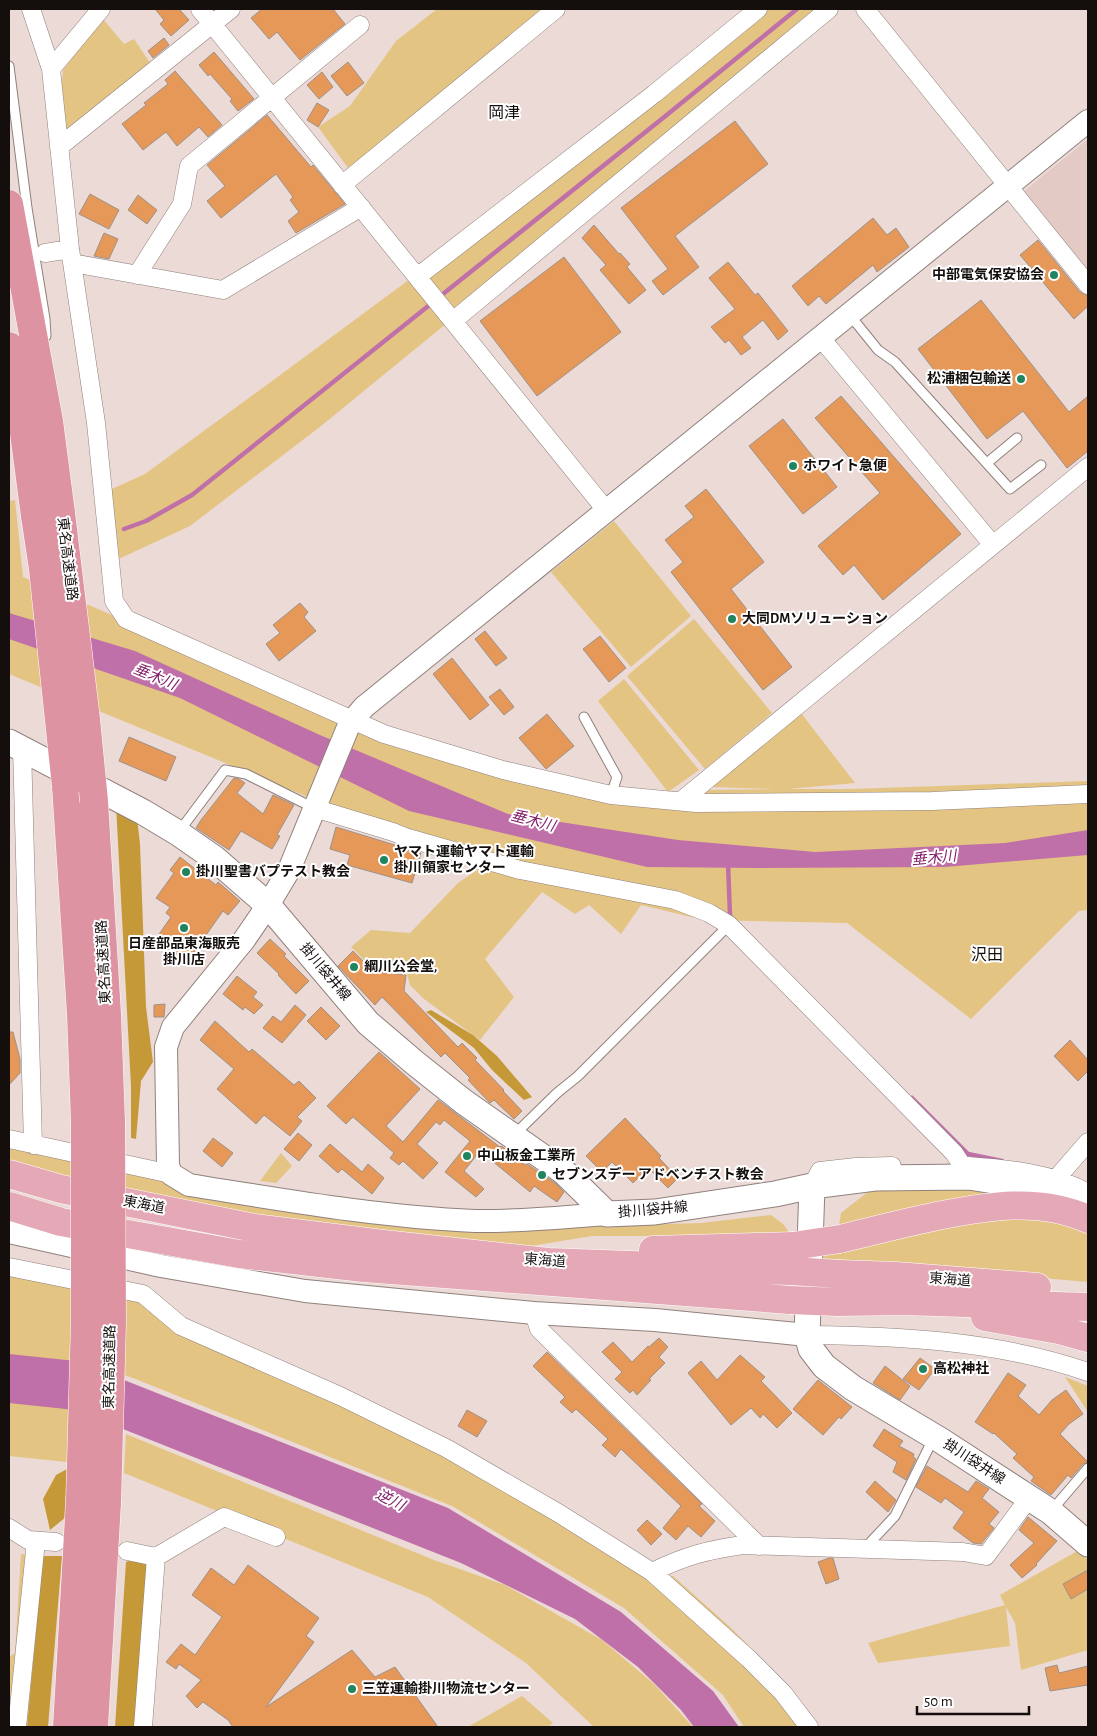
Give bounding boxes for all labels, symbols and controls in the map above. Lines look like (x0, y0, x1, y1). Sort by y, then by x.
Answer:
district label: 岡津 (488, 105, 520, 121)
place label: 中部電気保安協会 (932, 267, 1044, 282)
marker: 中部電気保安協会 (1048, 269, 1060, 281)
place label: 松浦梱包輸送 (927, 370, 1011, 386)
marker: 松浦梱包輸送 (1015, 373, 1027, 385)
place label: ホワイト急便 (803, 457, 887, 473)
marker: ホワイト急便 (787, 460, 799, 472)
street label: 東名高速道路 (55, 516, 80, 602)
place label: 大同DMソリューション (742, 611, 888, 626)
marker: 大同DMソリューション (726, 613, 738, 625)
water label: 垂木川 (131, 660, 181, 693)
water label: 垂木川 (509, 807, 559, 835)
place label: ヤマト運輸ヤマト運輸 掛川領家センター (394, 843, 534, 875)
water label: 垂木川 (911, 847, 959, 867)
marker: ヤマト運輸ヤマト運輸 掛川領家センター (378, 854, 390, 866)
place label: 掛川聖書バプテスト教会 (196, 863, 350, 879)
marker: 掛川聖書バプテスト教会 (180, 866, 192, 878)
street label: 東名高速道路 (94, 920, 113, 1004)
marker: 日産部品東海販売 掛川店 (178, 922, 190, 934)
place label: 日産部品東海販売 掛川店 (128, 936, 240, 967)
street label: 掛川袋井線 (297, 939, 354, 1003)
district label: 沢田 (971, 946, 1003, 963)
place label: 綱川公会堂, (364, 959, 437, 974)
marker: 綱川公会堂, (348, 961, 360, 973)
place label: 中山板金工業所 (477, 1148, 575, 1163)
marker: 中山板金工業所 (461, 1150, 473, 1162)
place label: セブンスデー アドベンチスト教会 (552, 1166, 764, 1182)
marker: セブンスデー アドベンチスト教会 (536, 1169, 548, 1181)
street label: 東海道 (122, 1193, 166, 1216)
street label: 掛川袋井線 (617, 1198, 688, 1220)
street label: 東海道 (524, 1252, 567, 1269)
street label: 東海道 (929, 1271, 972, 1288)
street label: 東名高速道路 (101, 1325, 118, 1409)
place label: 高松神社 (933, 1360, 989, 1376)
marker: 高松神社 (917, 1363, 929, 1375)
street label: 掛川袋井線 (941, 1435, 1008, 1487)
water label: 逆川 (373, 1486, 409, 1514)
place label: 三笠運輸掛川物流センター (362, 1680, 530, 1696)
marker: 三笠運輸掛川物流センター (346, 1683, 358, 1695)
scale bar (917, 1684, 1030, 1716)
text: 50 m (924, 1694, 953, 1709)

